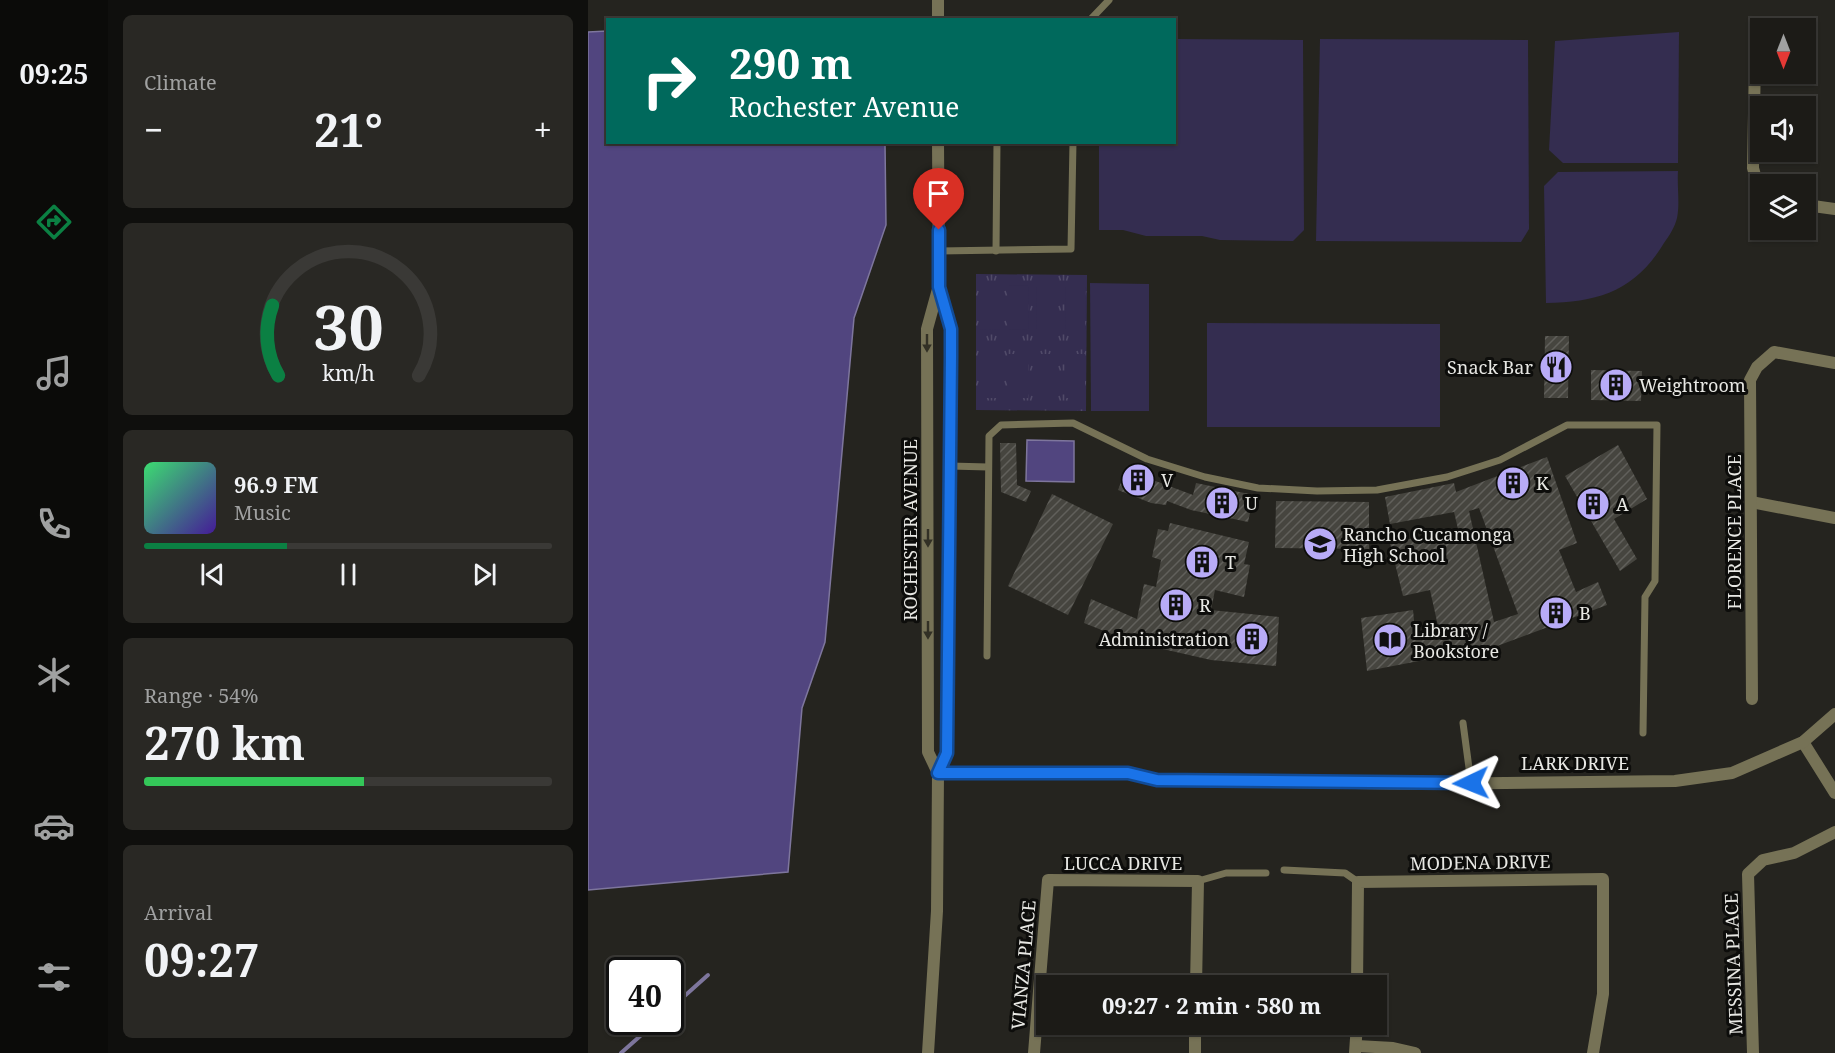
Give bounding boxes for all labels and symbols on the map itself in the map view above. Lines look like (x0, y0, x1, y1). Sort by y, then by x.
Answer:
north arrow (1750, 18, 1816, 84)
pin (913, 168, 964, 230)
one-way arrow (922, 334, 932, 353)
restaurant icon: Snack Bar (1538, 349, 1574, 385)
place label: Snack Bar (1447, 355, 1534, 379)
building icon: Weightroom (1598, 367, 1634, 403)
place label: Weightroom (1639, 373, 1746, 397)
street label: ROCHESTER AVENUE (898, 439, 922, 621)
street label: FLORENCE PLACE (1722, 454, 1746, 610)
building icon: V (1120, 462, 1156, 498)
building icon: K (1495, 465, 1531, 501)
place label: V (1161, 468, 1174, 492)
place label: K (1536, 471, 1549, 495)
building icon: U (1204, 485, 1240, 521)
building icon: A (1575, 486, 1611, 522)
place label: U (1245, 491, 1258, 515)
place label: A (1616, 492, 1629, 516)
place label: Rancho Cucamonga High School (1343, 522, 1512, 567)
school or university icon: Rancho Cucamonga High School (1302, 526, 1338, 562)
one-way arrow (923, 529, 933, 548)
building icon: T (1184, 544, 1220, 580)
place label: T (1225, 550, 1236, 574)
building icon: R (1158, 587, 1194, 623)
place label: R (1199, 593, 1211, 617)
building icon: B (1538, 595, 1574, 631)
place label: B (1579, 601, 1591, 625)
place label: Library / Bookstore (1413, 618, 1499, 663)
one-way arrow (923, 621, 933, 640)
building icon: Administration (1234, 621, 1270, 657)
library icon: Library / Bookstore (1372, 622, 1408, 658)
place label: Administration (1099, 627, 1229, 651)
position arrow (1439, 751, 1503, 815)
street label: LARK DRIVE (1521, 751, 1629, 775)
street label: MODENA DRIVE (1410, 849, 1550, 875)
street label: LUCCA DRIVE (1064, 851, 1182, 875)
street label: MESSINA PLACE (1719, 893, 1747, 1035)
street label: VIANZA PLACE (1005, 899, 1041, 1031)
speed limit sign: 40 (606, 957, 684, 1035)

